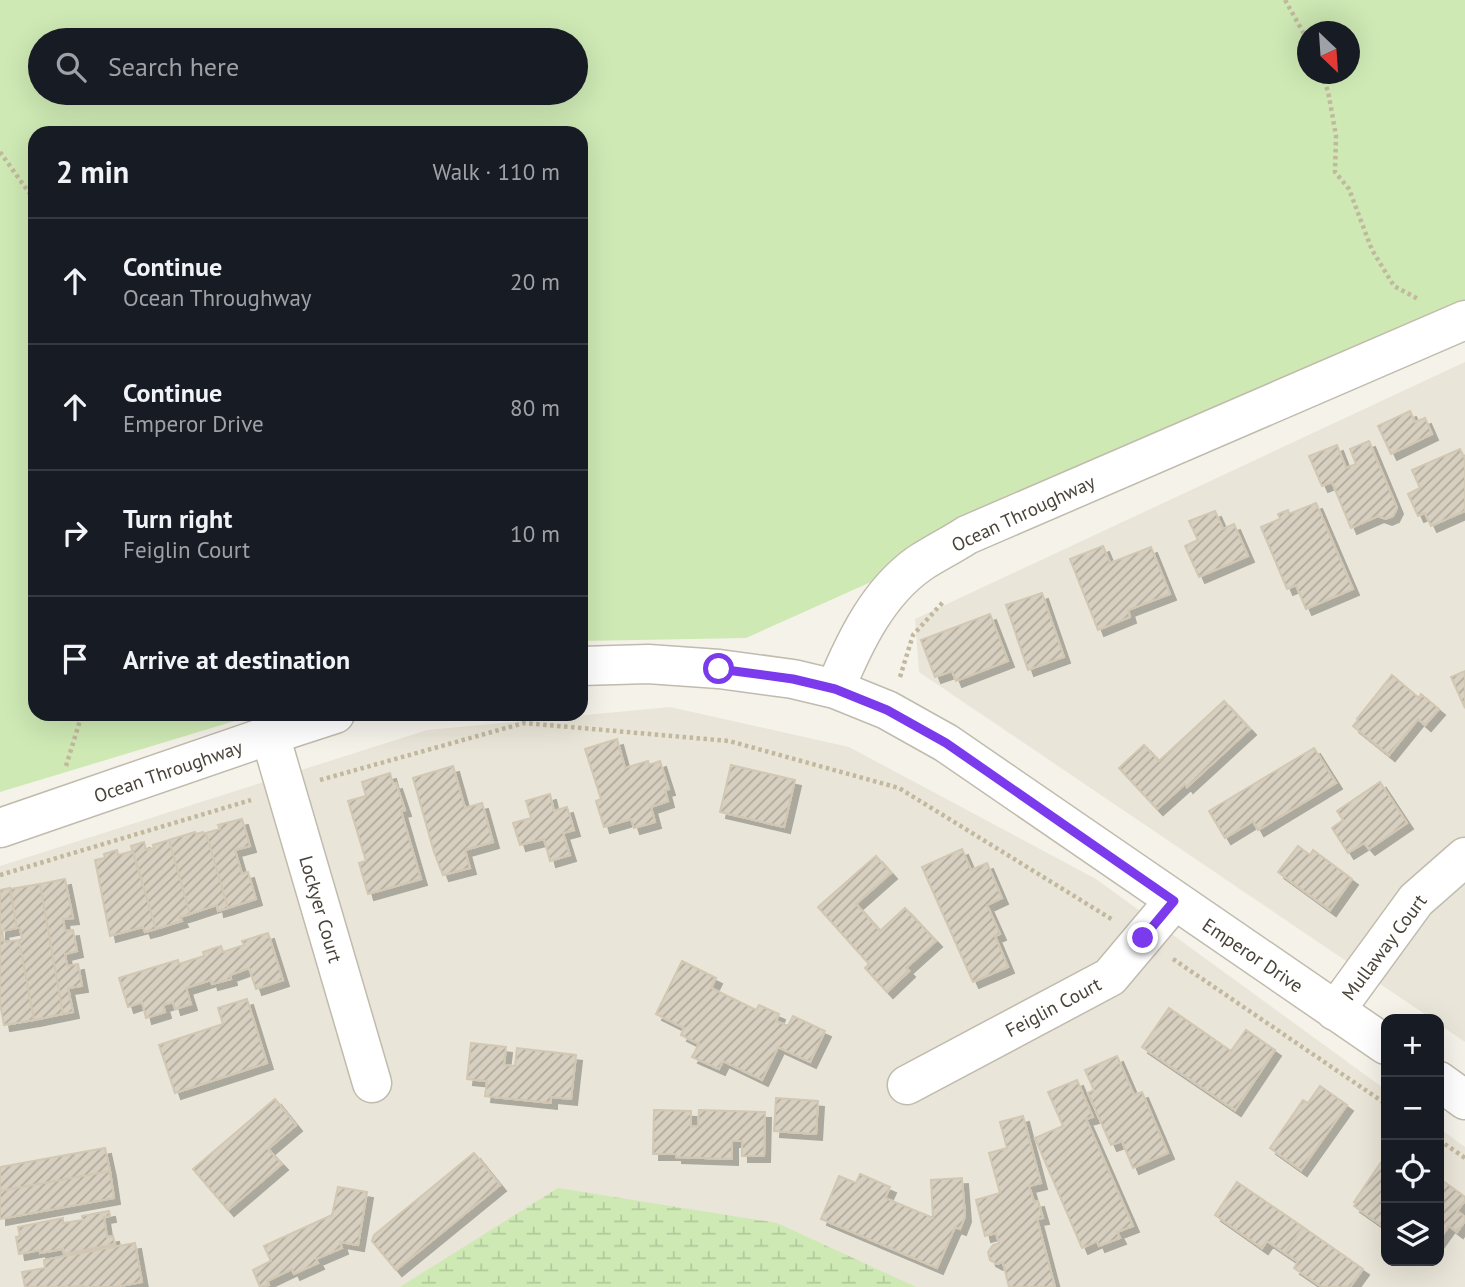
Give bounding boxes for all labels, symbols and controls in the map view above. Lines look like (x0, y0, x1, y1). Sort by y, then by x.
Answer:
north arrow (1297, 21, 1360, 84)
search box (28, 28, 588, 105)
icon: search (52, 48, 90, 86)
text: Search here (108, 50, 239, 83)
text: 2 min (56, 152, 129, 191)
text: Walk · 110 m (433, 157, 560, 186)
text: Continue (123, 250, 222, 283)
icon: ahead (56, 262, 94, 300)
text: 20 m (510, 267, 560, 296)
text: Ocean Throughway (123, 283, 312, 312)
text: Continue (123, 376, 222, 409)
icon: ahead (56, 388, 94, 426)
text: 80 m (510, 393, 560, 422)
text: Emperor Drive (123, 409, 264, 438)
street label: Ocean Throughway (947, 469, 1099, 557)
text: Turn right (123, 502, 232, 535)
icon: right (56, 514, 94, 552)
text: 10 m (510, 519, 560, 548)
text: Feiglin Court (123, 535, 250, 564)
icon: arrive (56, 640, 94, 678)
text: Arrive at destination (123, 643, 350, 676)
route start (703, 653, 734, 684)
street label: Ocean Throughway (90, 734, 246, 808)
street label: Lockyer Court (294, 853, 348, 966)
street label: Mullaway Court (1336, 889, 1432, 1005)
street label: Emperor Drive (1198, 913, 1308, 997)
route end (1127, 922, 1158, 953)
street label: Feiglin Court (1001, 972, 1105, 1042)
map controls (1381, 1014, 1444, 1266)
button: + (1381, 1014, 1444, 1077)
button: − (1381, 1077, 1444, 1140)
button: locate (1381, 1140, 1444, 1203)
button: layers (1381, 1203, 1444, 1266)

